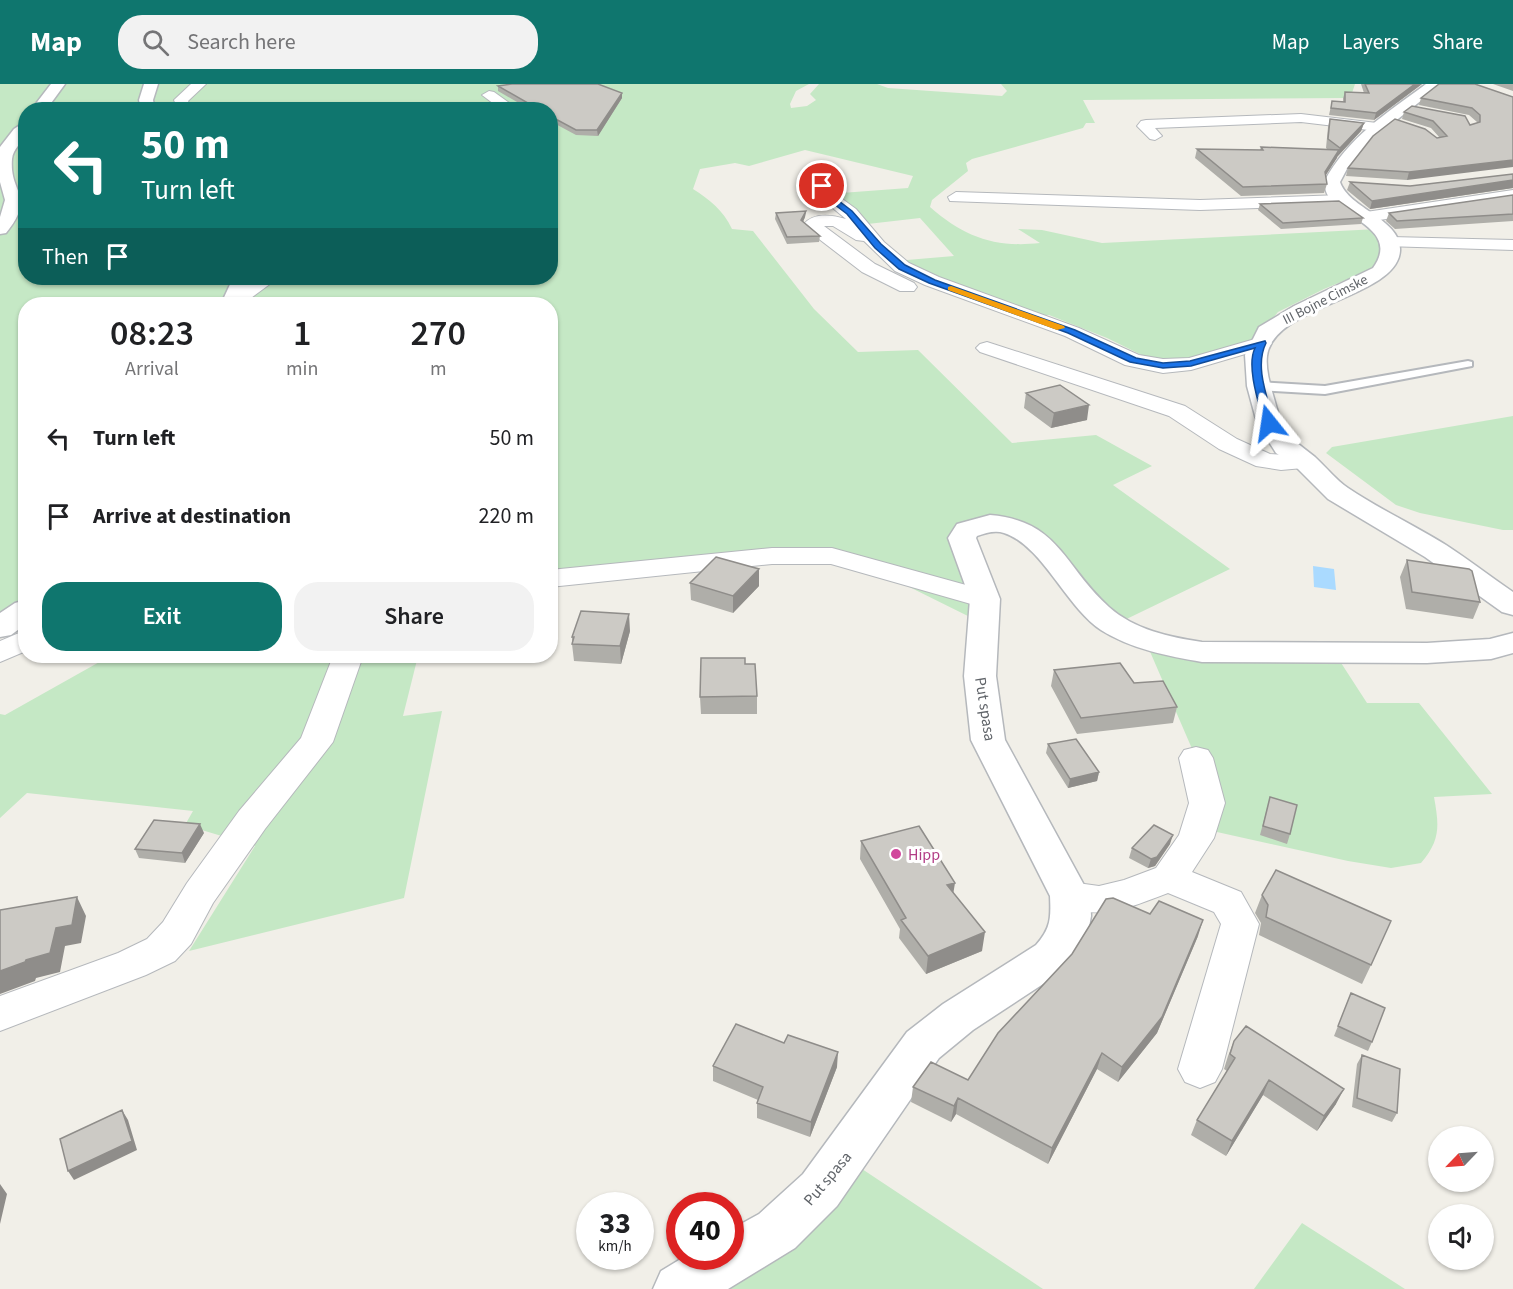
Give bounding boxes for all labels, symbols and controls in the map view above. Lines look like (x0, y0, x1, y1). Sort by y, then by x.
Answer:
search box (118, 15, 538, 69)
text: Map (30, 22, 82, 62)
icon: search (139, 26, 172, 59)
text: Search here (187, 26, 296, 58)
text: Map (1272, 27, 1309, 57)
text: Layers (1342, 27, 1399, 57)
text: Share (1432, 27, 1483, 57)
text: 50 m (141, 115, 230, 175)
icon: left (42, 126, 120, 204)
pin (796, 160, 847, 211)
icon: arrive (805, 169, 838, 202)
text: Turn left (141, 171, 235, 210)
icon: arrive (101, 240, 134, 273)
text: Then (42, 241, 89, 273)
street label: III Bojne Cimske (1279, 270, 1371, 330)
text: 08:23 (110, 308, 194, 359)
text: 1 (293, 308, 311, 359)
text: 270 (410, 308, 466, 359)
text: Arrival (125, 355, 179, 383)
text: min (286, 355, 318, 383)
text: m (430, 355, 446, 383)
position arrow (1237, 391, 1301, 455)
icon: left (42, 422, 75, 455)
text: Turn left (93, 422, 175, 454)
text: 50 m (489, 422, 534, 454)
icon: arrive (42, 500, 75, 533)
text: Arrive at destination (93, 500, 291, 532)
text: 220 m (479, 500, 534, 532)
button: Exit (42, 582, 282, 651)
button: Share (294, 582, 534, 651)
street label: Put spasa (969, 676, 1001, 743)
place label: Hipp (908, 844, 940, 866)
marker: Hipp (889, 847, 903, 861)
north arrow (1428, 1126, 1494, 1192)
map controls (1428, 1126, 1494, 1270)
street label: Put spasa (799, 1147, 857, 1210)
speed limit sign: 40 (666, 1192, 744, 1270)
text: 33 (599, 1202, 631, 1245)
button: sound (1428, 1204, 1494, 1270)
text: km/h (598, 1236, 632, 1257)

